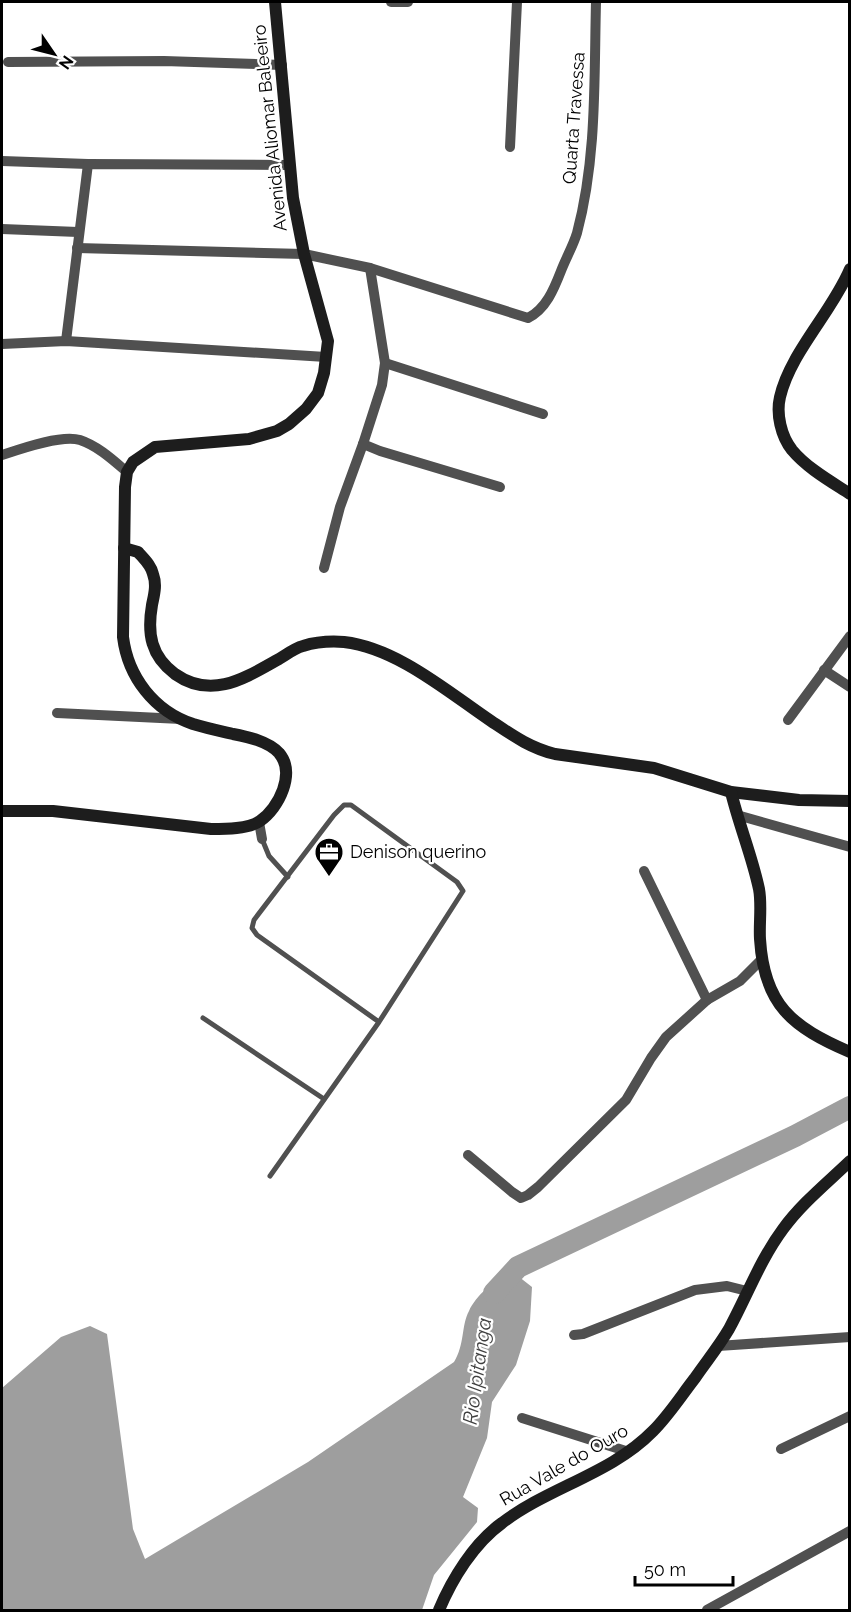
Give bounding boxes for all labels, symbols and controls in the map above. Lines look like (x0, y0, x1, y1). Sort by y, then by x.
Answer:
street label: Avenida Aliomar Baleeiro (248, 23, 291, 233)
north arrow (24, 24, 84, 84)
street label: Quarta Travessa (558, 51, 589, 185)
text: N (55, 52, 77, 73)
office icon: Denison querino (313, 836, 345, 878)
place label: Denison querino (350, 841, 486, 862)
water label: Rio Ipitanga (458, 1316, 496, 1426)
street label: Rua Vale do Ouro (496, 1419, 632, 1510)
scale bar (635, 1549, 732, 1587)
text: 50 m (644, 1559, 686, 1580)

